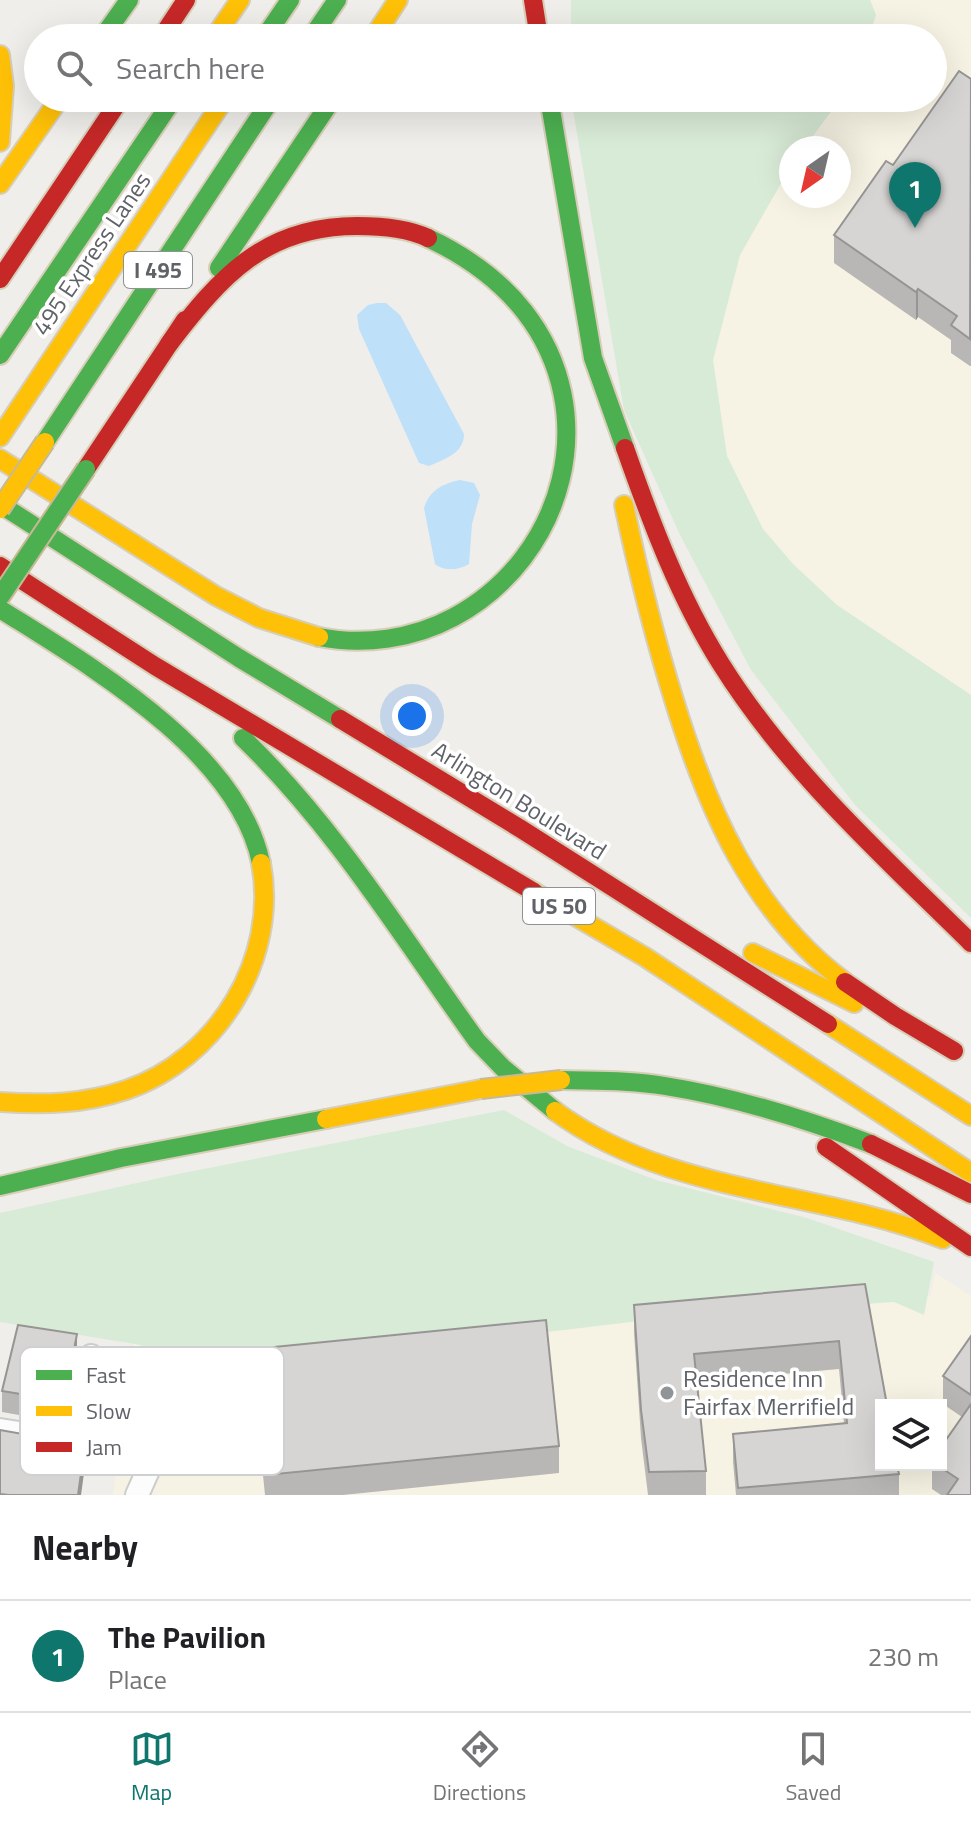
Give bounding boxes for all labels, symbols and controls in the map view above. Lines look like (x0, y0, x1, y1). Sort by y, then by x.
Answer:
search box (24, 24, 947, 112)
text: Search here (116, 45, 265, 91)
icon: search (52, 46, 96, 90)
north arrow (779, 136, 851, 208)
pin: 1 (889, 162, 941, 228)
street label: 495 Express Lanes (23, 165, 159, 342)
road number: I 495 (124, 252, 192, 288)
your location (392, 696, 432, 736)
street label: Arlington Boulevard (425, 732, 614, 868)
road number: US 50 (523, 888, 595, 924)
legend (20, 1347, 284, 1475)
text: Fast (86, 1358, 126, 1392)
place label: Residence Inn Fairfax Merrifield (683, 1360, 854, 1424)
marker: Residence Inn Fairfax Merrifield (658, 1384, 676, 1402)
text: Slow (86, 1394, 132, 1428)
map controls (875, 1399, 947, 1471)
button: layers (875, 1399, 947, 1471)
text: Jam (86, 1430, 122, 1464)
text: Nearby (32, 1521, 138, 1573)
text: The Pavilion (108, 1614, 266, 1660)
text: 1 (51, 1637, 65, 1676)
text: 230 m (868, 1637, 939, 1676)
text: Place (108, 1660, 167, 1699)
tab: Map (130, 1727, 174, 1809)
tab: Directions (433, 1727, 526, 1809)
tab: Saved (785, 1727, 841, 1809)

